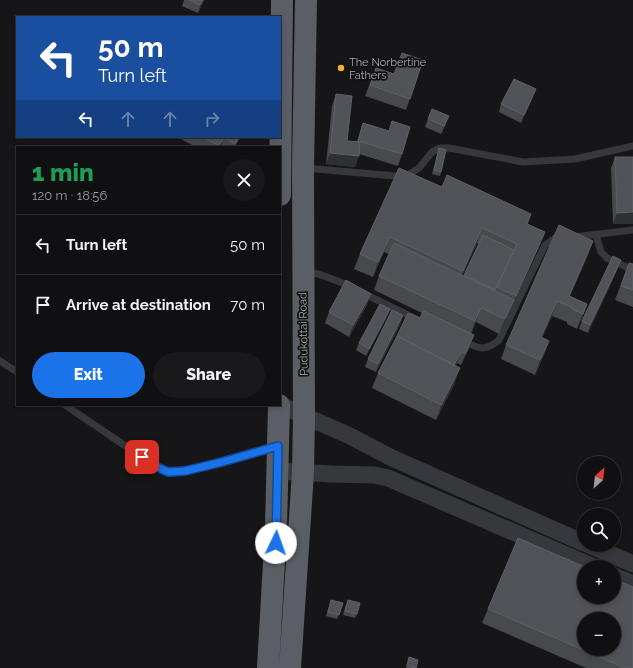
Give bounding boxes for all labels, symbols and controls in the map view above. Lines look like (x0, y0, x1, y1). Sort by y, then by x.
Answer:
text: 50 m (98, 31, 164, 64)
icon: left (32, 32, 84, 84)
place label: The Norbertine Fathers (349, 56, 427, 82)
marker: The Norbertine Fathers (336, 63, 346, 73)
text: Turn left (98, 65, 167, 86)
icon: left (75, 108, 97, 130)
icon: ahead (117, 108, 139, 130)
icon: ahead (159, 108, 181, 130)
icon: right (201, 108, 223, 130)
text: 1 min (32, 158, 94, 187)
button: close (223, 159, 265, 201)
text: 120 m · 18:56 (32, 188, 107, 203)
icon: left (32, 234, 54, 256)
text: Turn left (66, 236, 127, 254)
text: 50 m (230, 236, 265, 254)
street label: Pudukottai Road (296, 292, 311, 376)
icon: arrive (32, 294, 54, 316)
text: Arrive at destination (66, 296, 211, 314)
text: 70 m (230, 296, 265, 314)
button: Exit (32, 352, 145, 398)
button: Share (153, 352, 265, 398)
pin (125, 440, 159, 474)
icon: arrive (131, 446, 153, 468)
north arrow (577, 456, 621, 500)
map controls (577, 456, 621, 656)
button: search (577, 508, 621, 552)
position arrow (255, 522, 297, 564)
button: + (577, 560, 621, 604)
button: − (577, 612, 621, 656)

